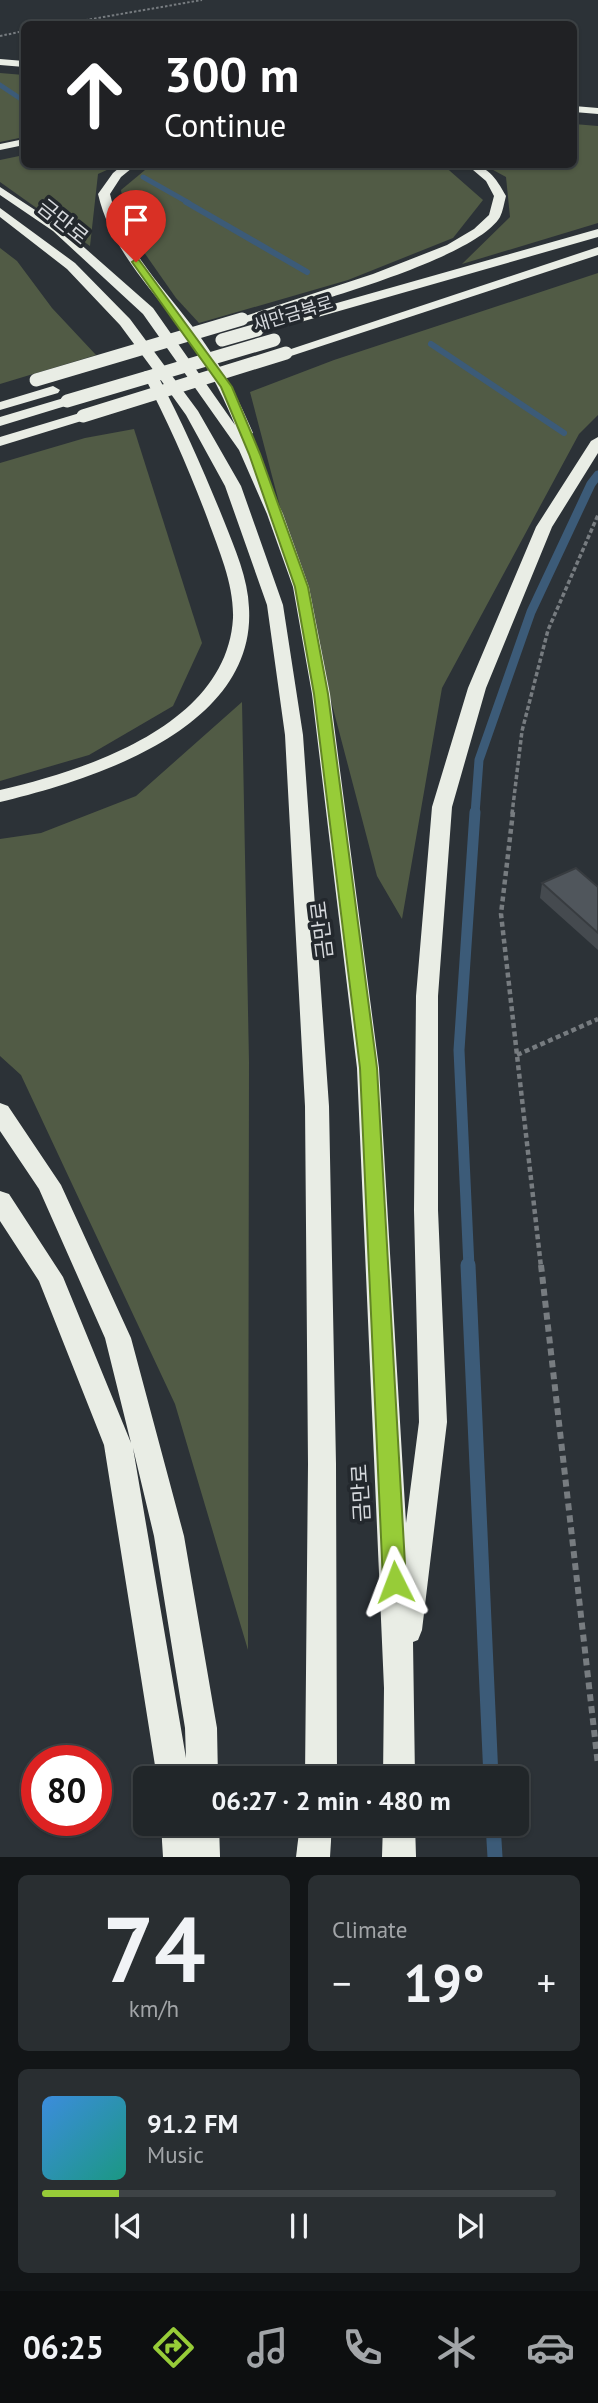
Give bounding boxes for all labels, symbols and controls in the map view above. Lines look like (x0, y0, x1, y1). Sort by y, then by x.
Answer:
text: 300 m (164, 42, 299, 106)
icon: ahead (49, 49, 140, 140)
text: Continue (164, 104, 286, 146)
pin (106, 190, 166, 262)
street label: 금만로 (32, 193, 94, 250)
icon: arrive (117, 201, 155, 239)
street label: 새만금북로 (250, 290, 336, 337)
street label: 금만로 (305, 900, 338, 960)
street label: 금만로 (346, 1463, 375, 1523)
position arrow (358, 1545, 432, 1619)
speed limit sign: 80 (21, 1745, 112, 1836)
text: 06:27 · 2 min · 480 m (211, 1784, 451, 1817)
text: 74 (102, 1889, 206, 2007)
text: Climate (332, 1915, 407, 1944)
text: 19° (403, 1949, 485, 2016)
text: − (332, 1958, 351, 2007)
text: + (537, 1958, 556, 2007)
text: km/h (129, 1994, 179, 2023)
text: 91.2 FM (147, 2107, 238, 2140)
text: Music (147, 2140, 204, 2169)
icon: previous (109, 2207, 147, 2245)
icon: pause (280, 2207, 318, 2245)
icon: next (451, 2207, 489, 2245)
icon: directions (149, 2323, 198, 2372)
icon: music (243, 2323, 292, 2372)
icon: phone (338, 2323, 387, 2372)
icon: climate (432, 2323, 481, 2372)
icon: car (526, 2323, 575, 2372)
text: 06:25 (23, 2326, 104, 2368)

